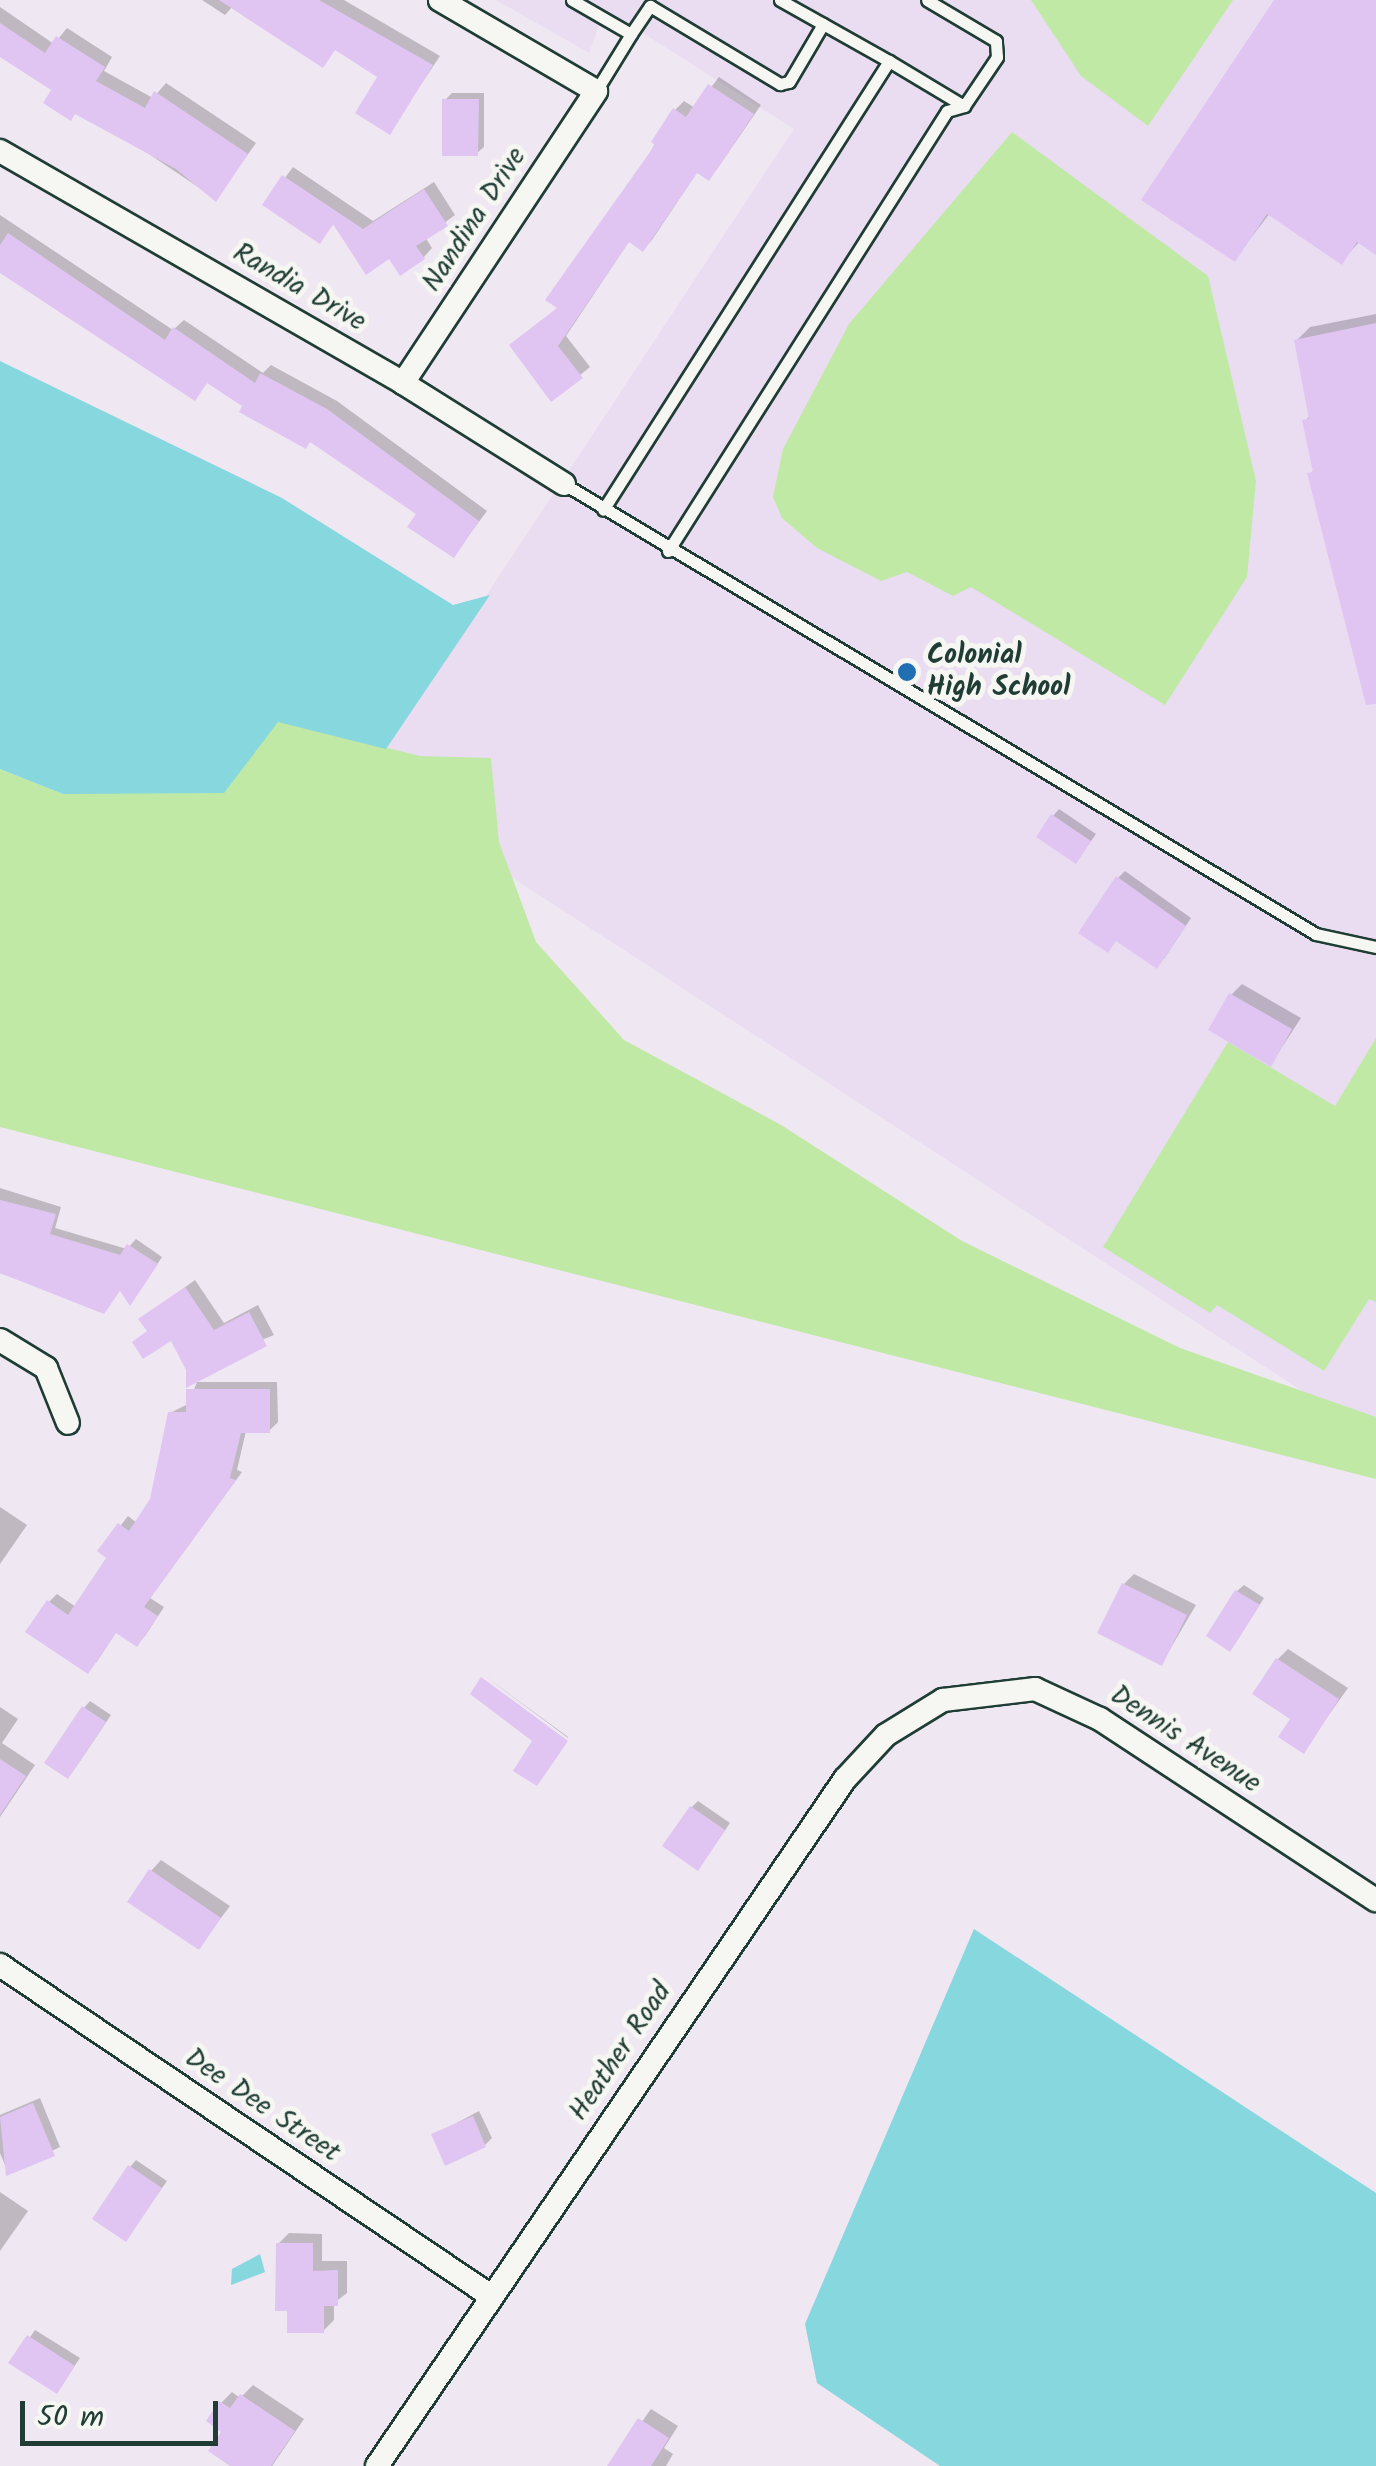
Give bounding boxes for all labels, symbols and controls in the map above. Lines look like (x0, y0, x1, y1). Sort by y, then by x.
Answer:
street label: Nandina Drive (416, 142, 534, 298)
street label: Randia Drive (227, 236, 371, 340)
place label: Colonial High School (927, 639, 1070, 705)
marker: Colonial High School (896, 661, 918, 683)
street label: Dennis Avenue (1103, 1679, 1267, 1801)
street label: Heather Road (562, 1976, 680, 2128)
street label: Dee Dee Street (178, 2042, 346, 2170)
scale bar (25, 2381, 222, 2443)
text: 50 m (37, 2394, 104, 2442)

